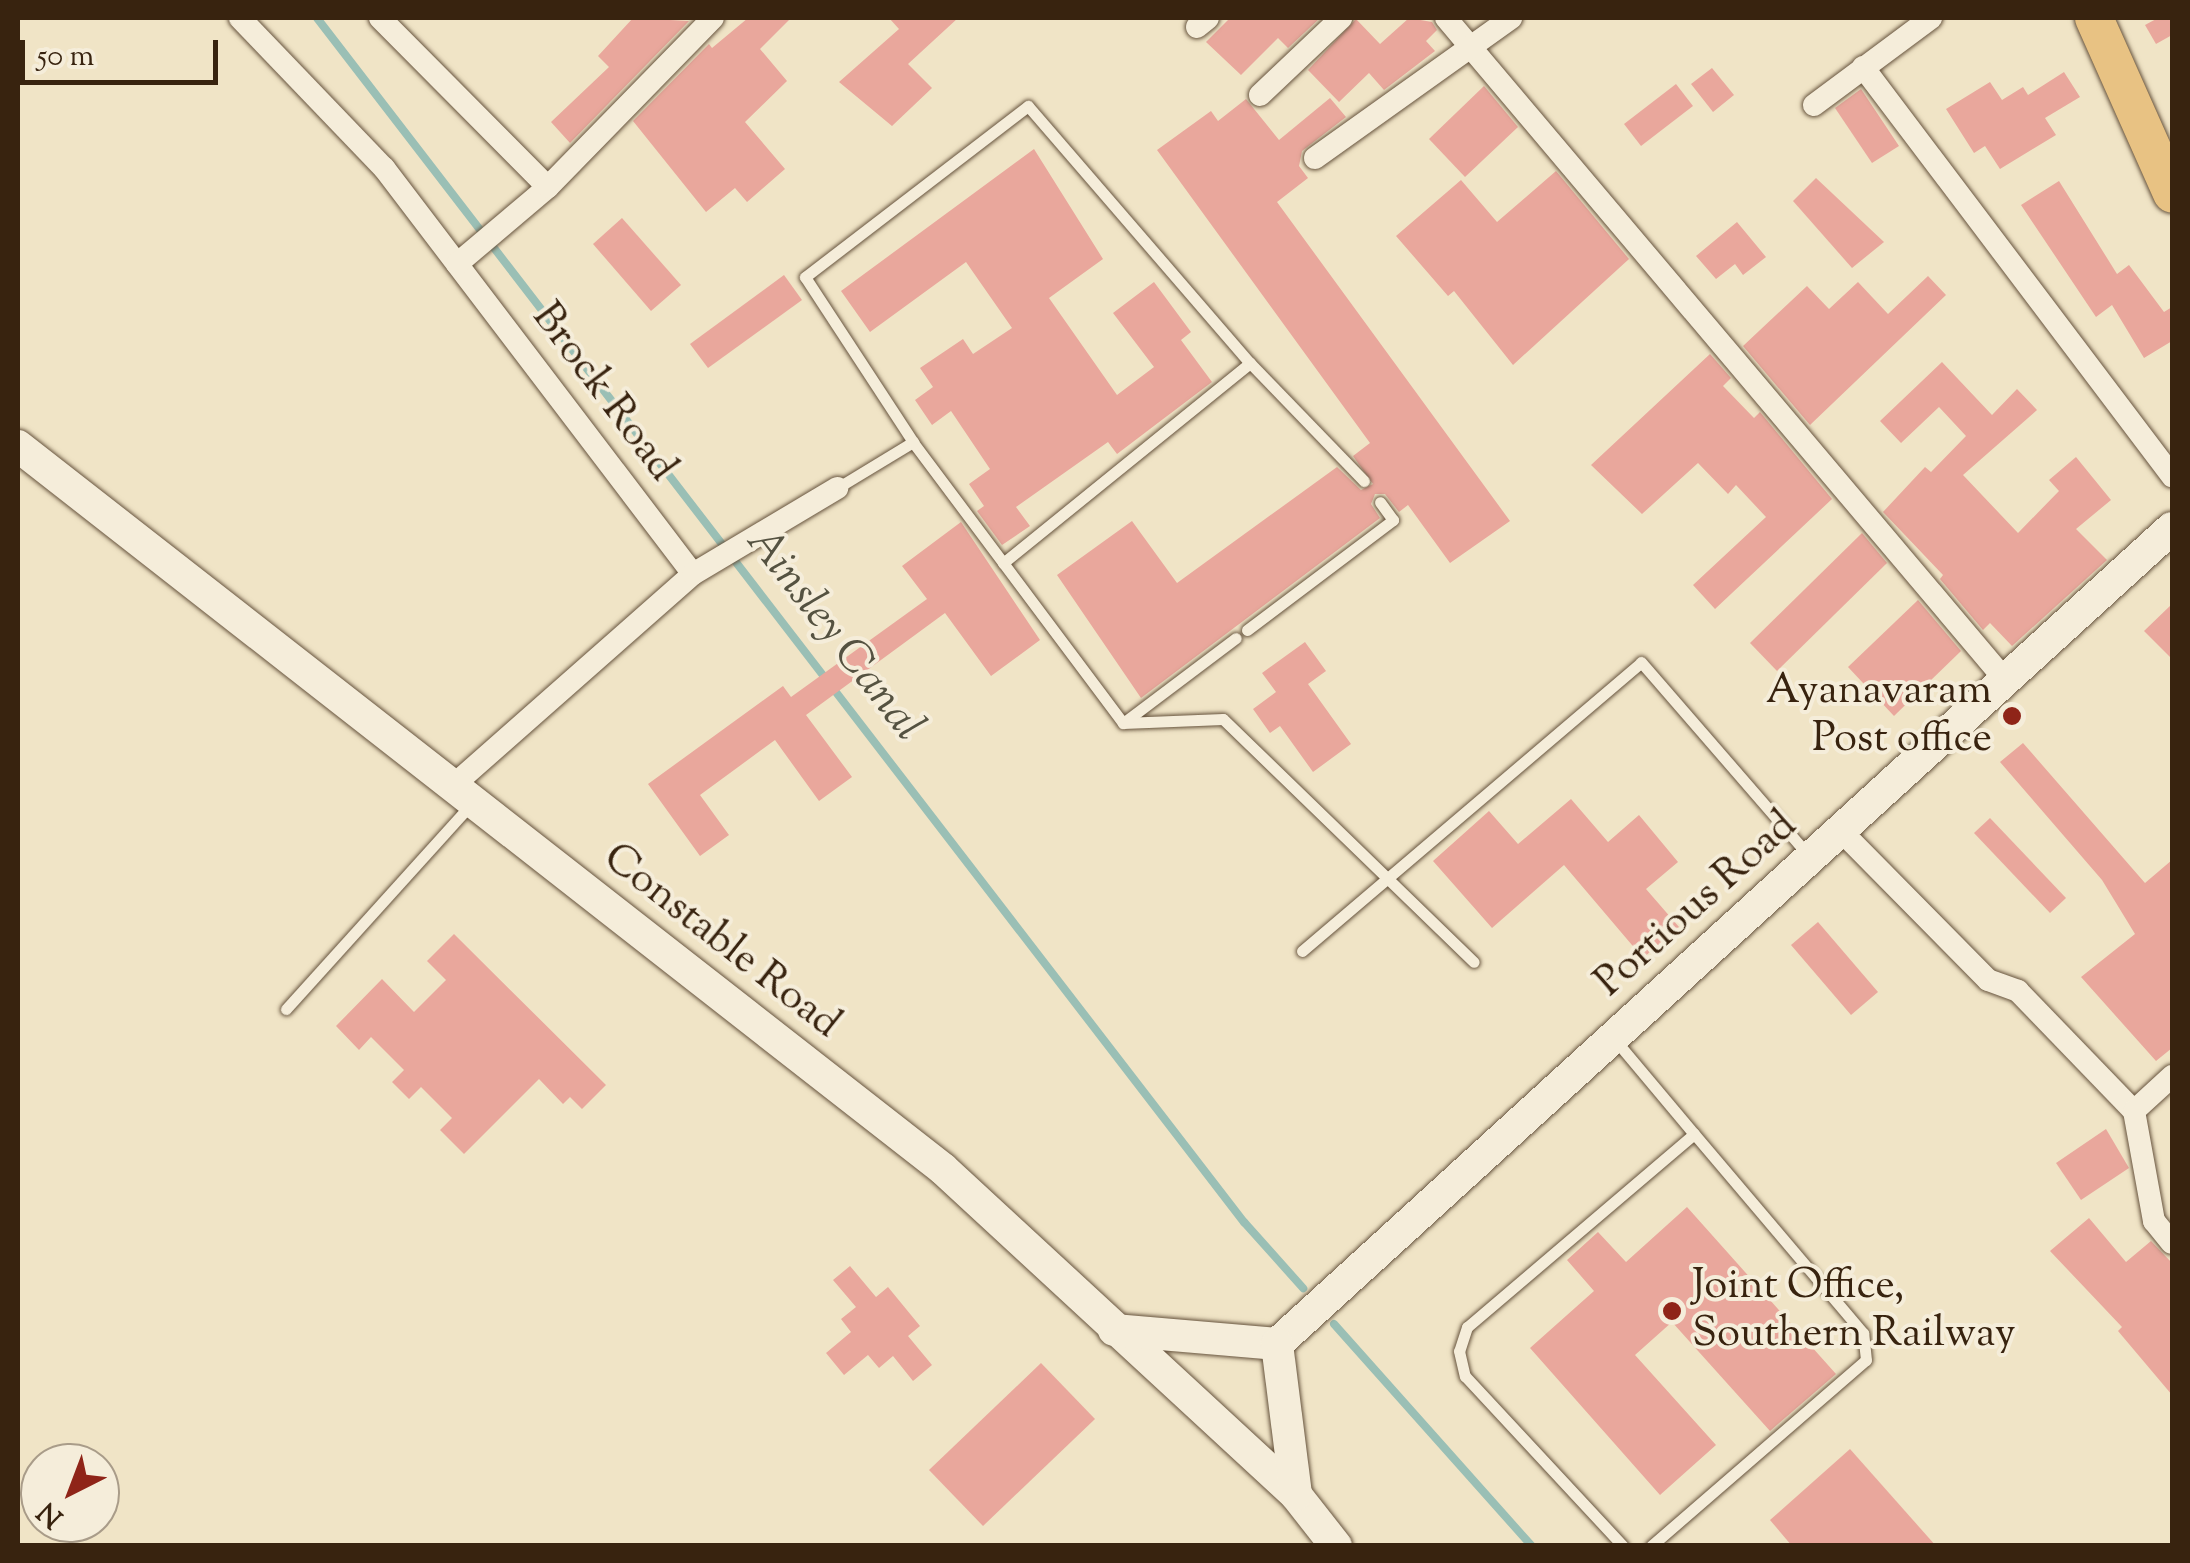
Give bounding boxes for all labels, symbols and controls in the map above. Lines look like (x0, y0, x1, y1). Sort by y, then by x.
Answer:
scale bar (25, 20, 222, 82)
text: 50 m (37, 36, 94, 79)
street label: Brock Road (520, 294, 686, 492)
water label: Ainsley Canal (733, 517, 933, 753)
place label: Ayanavaram Post office (1766, 667, 1992, 766)
marker: Ayanavaram Post office (2001, 705, 2023, 727)
street label: Portious Road (1586, 801, 1808, 1009)
street label: Constable Road (592, 834, 850, 1050)
place label: Joint Office, Southern Railway (1692, 1262, 2016, 1360)
marker: Joint Office, Southern Railway (1661, 1300, 1683, 1322)
north arrow (20, 1443, 120, 1543)
text: N (30, 1491, 73, 1536)

